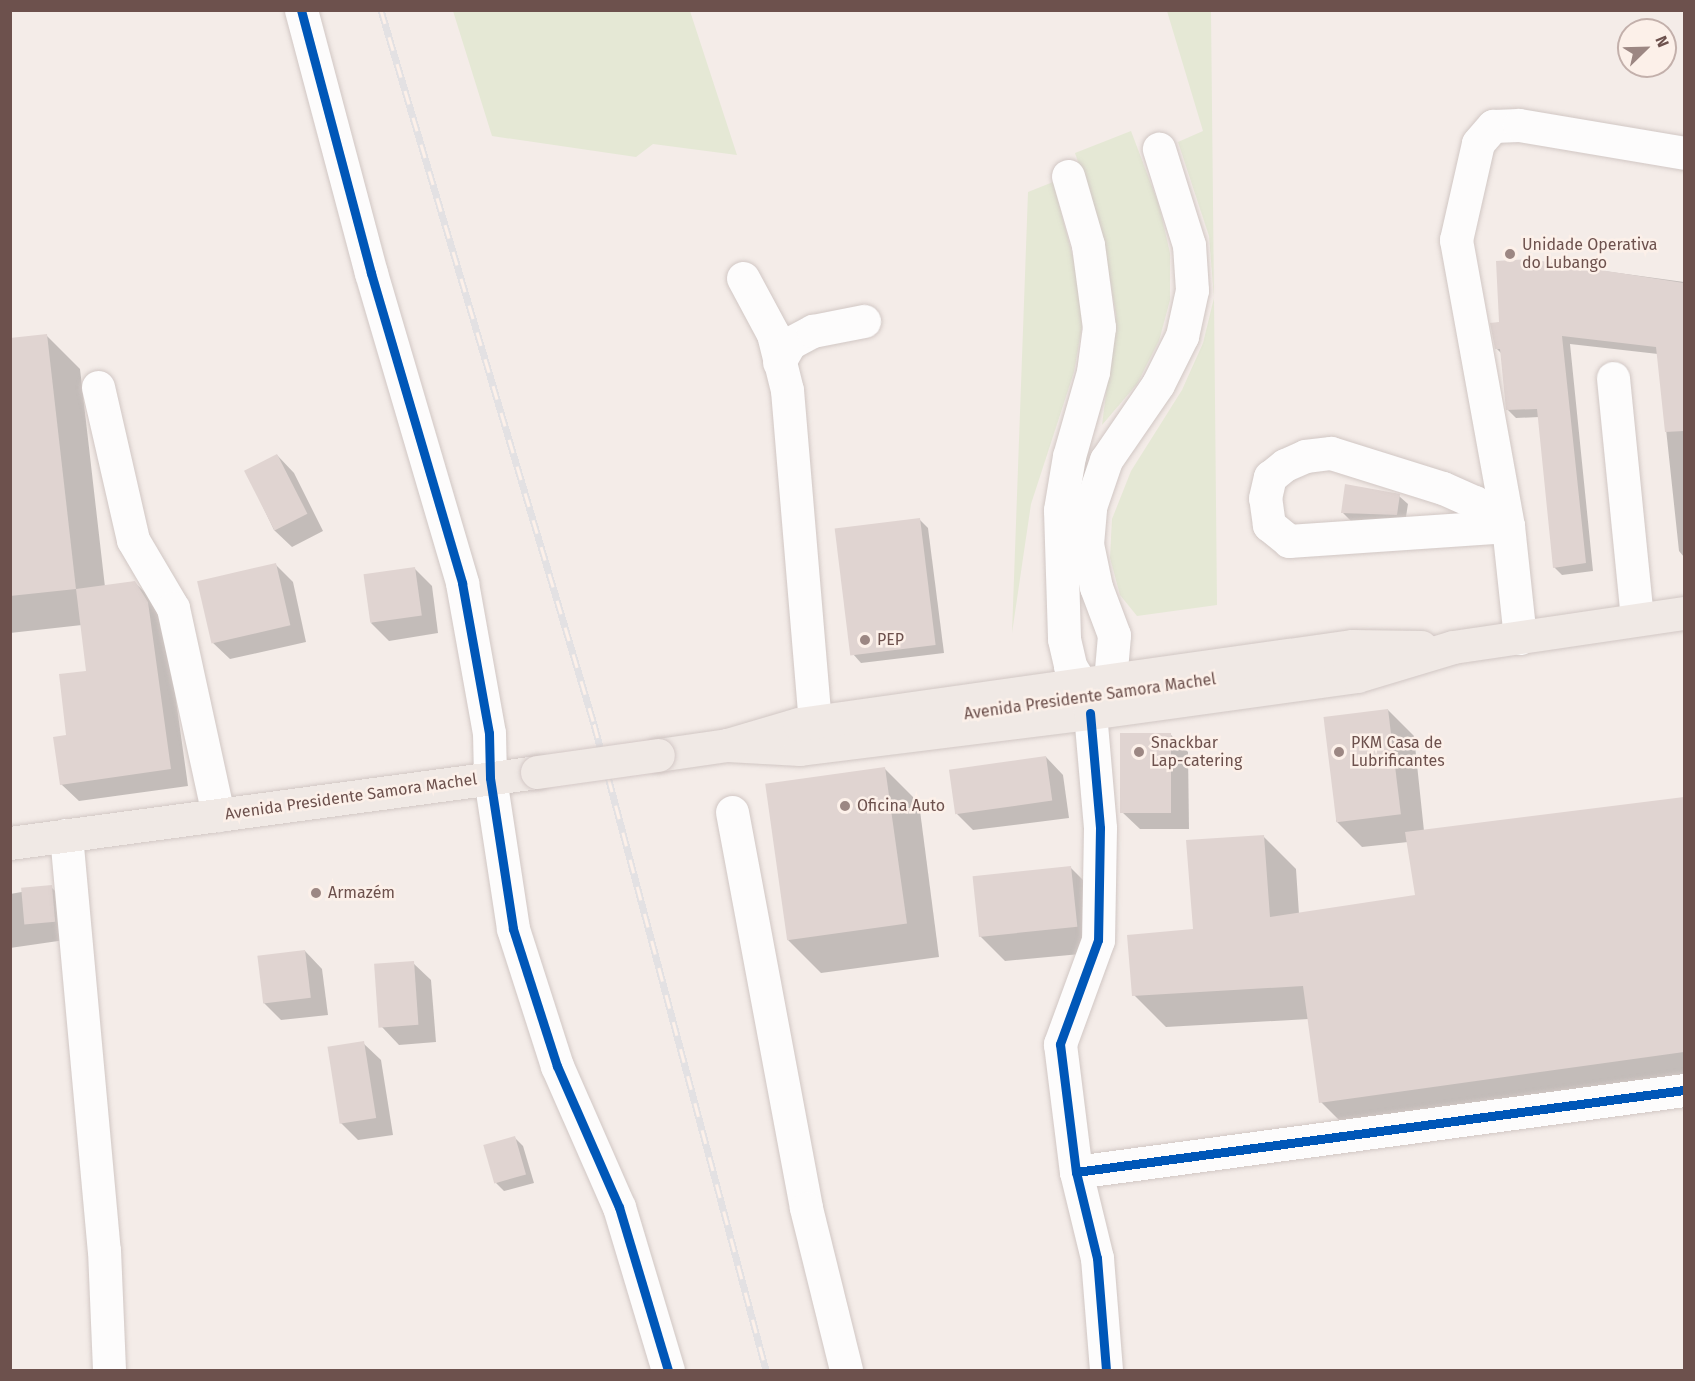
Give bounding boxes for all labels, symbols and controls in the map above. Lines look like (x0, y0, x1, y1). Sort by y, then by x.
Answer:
north arrow (1617, 18, 1677, 78)
text: N (1651, 33, 1673, 50)
place label: Unidade Operativa do Lubango (1522, 235, 1658, 273)
marker: Unidade Operativa do Lubango (1503, 247, 1517, 261)
place label: PEP (877, 630, 904, 650)
marker: PEP (858, 633, 872, 647)
street label: Avenida Presidente Samora Machel (963, 670, 1217, 724)
place label: Snackbar Lap-catering (1151, 733, 1242, 771)
place label: PKM Casa de Lubrificantes (1351, 733, 1445, 771)
marker: Snackbar Lap-catering (1132, 745, 1146, 759)
marker: PKM Casa de Lubrificantes (1332, 745, 1346, 759)
street label: Avenida Presidente Samora Machel (224, 770, 478, 824)
place label: Oficina Auto (857, 796, 945, 816)
marker: Oficina Auto (838, 799, 852, 813)
place label: Armazém (328, 883, 395, 903)
marker: Armazém (309, 886, 323, 900)

